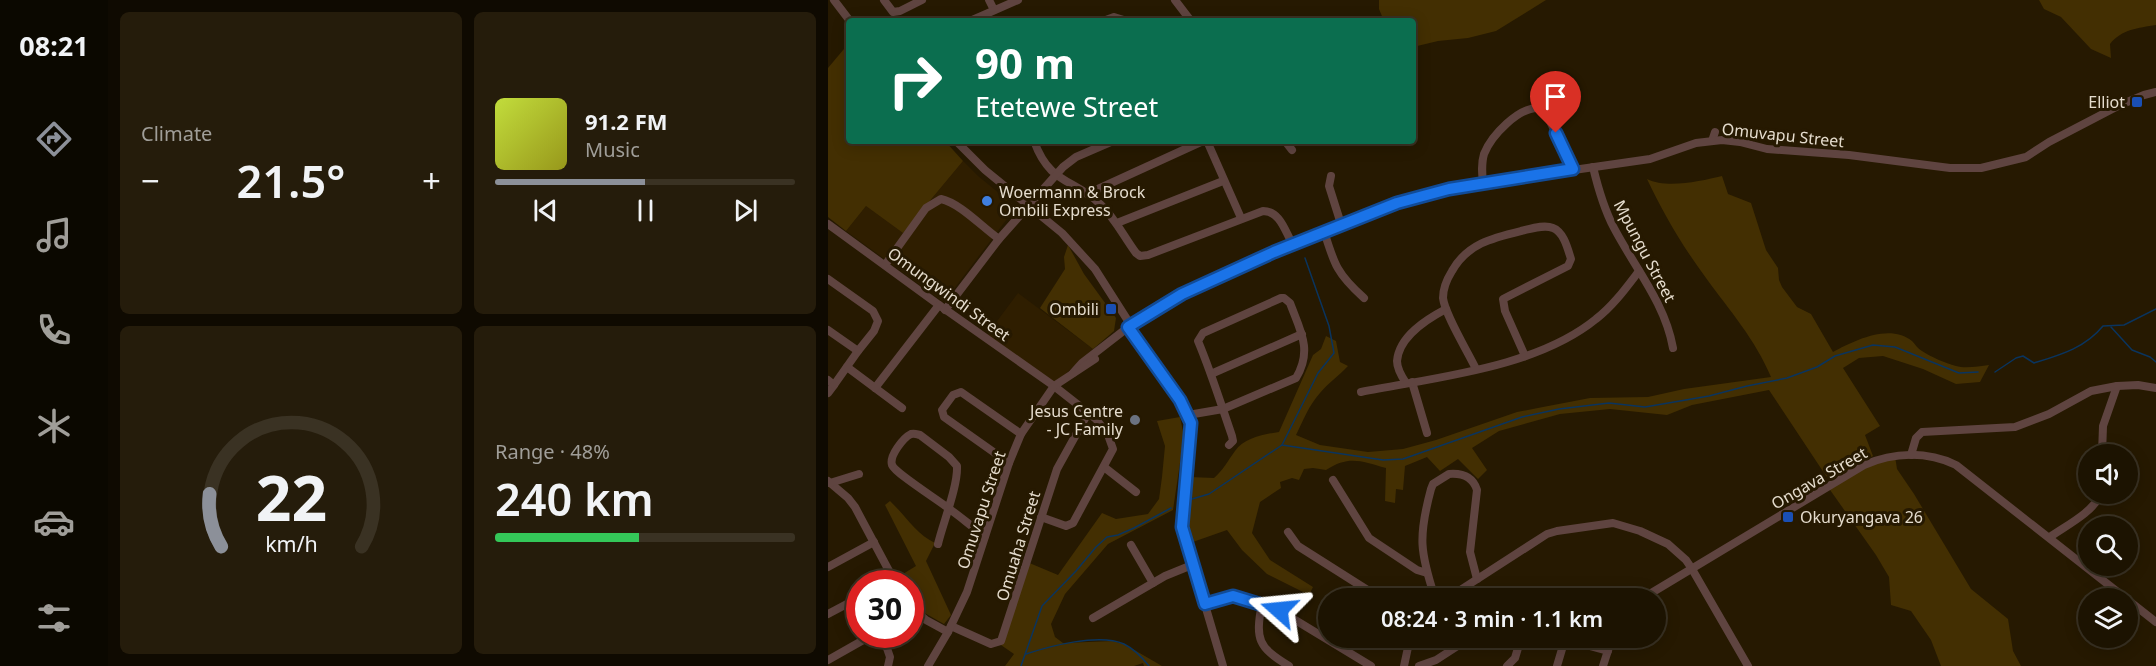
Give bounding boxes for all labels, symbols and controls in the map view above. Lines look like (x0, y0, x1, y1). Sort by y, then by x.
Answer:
text: 08:21 (19, 27, 89, 64)
text: 90 m (975, 34, 1075, 91)
icon: right (876, 42, 954, 120)
pin (1530, 71, 1581, 133)
icon: arrive (1539, 80, 1572, 113)
text: Etetewe Street (975, 88, 1158, 125)
place label: Elliot (2088, 91, 2125, 113)
marker: Elliot (2130, 95, 2144, 109)
text: 91.2 FM (585, 106, 667, 136)
icon: directions (33, 118, 75, 160)
street label: Omuvapu Street (1721, 118, 1846, 152)
text: Climate (141, 120, 212, 147)
text: Music (585, 136, 640, 163)
text: 21.5° (237, 150, 345, 211)
text: − (141, 158, 160, 203)
text: + (422, 158, 441, 203)
place label: Woermann & Brock Ombili Express (999, 181, 1146, 221)
icon: previous (529, 194, 562, 227)
icon: pause (629, 194, 662, 227)
icon: next (729, 194, 762, 227)
marker: Woermann & Brock Ombili Express (980, 194, 994, 208)
street label: Mpungu Street (1609, 196, 1681, 306)
icon: music (33, 214, 75, 256)
street label: Omungwindi Street (883, 242, 1015, 346)
place label: Ombili (1049, 298, 1099, 320)
marker: Ombili (1104, 302, 1118, 316)
icon: phone (33, 309, 75, 351)
place label: Jesus Centre - JC Family (1028, 400, 1124, 440)
icon: climate (33, 405, 75, 447)
marker: Jesus Centre - JC Family (1128, 413, 1142, 427)
text: Range · 48% (495, 438, 610, 465)
street label: Ongava Street (1767, 442, 1871, 514)
map controls (2078, 444, 2138, 648)
button: sound (2078, 444, 2138, 504)
street label: Omuvapu Street (952, 448, 1011, 572)
text: 22 (255, 454, 327, 539)
text: 240 km (495, 468, 654, 529)
street label: Omuaha Street (991, 488, 1045, 604)
icon: car (33, 501, 75, 543)
place label: Okuryangava 26 (1800, 506, 1923, 528)
marker: Okuryangava 26 (1781, 510, 1795, 524)
button: search (2078, 516, 2138, 576)
text: km/h (265, 529, 317, 558)
speed limit sign: 30 (846, 570, 924, 648)
position arrow (1247, 578, 1311, 642)
button: layers (2078, 588, 2138, 648)
icon: filters (33, 597, 75, 639)
text: 08:24 · 3 min · 1.1 km (1381, 603, 1603, 633)

